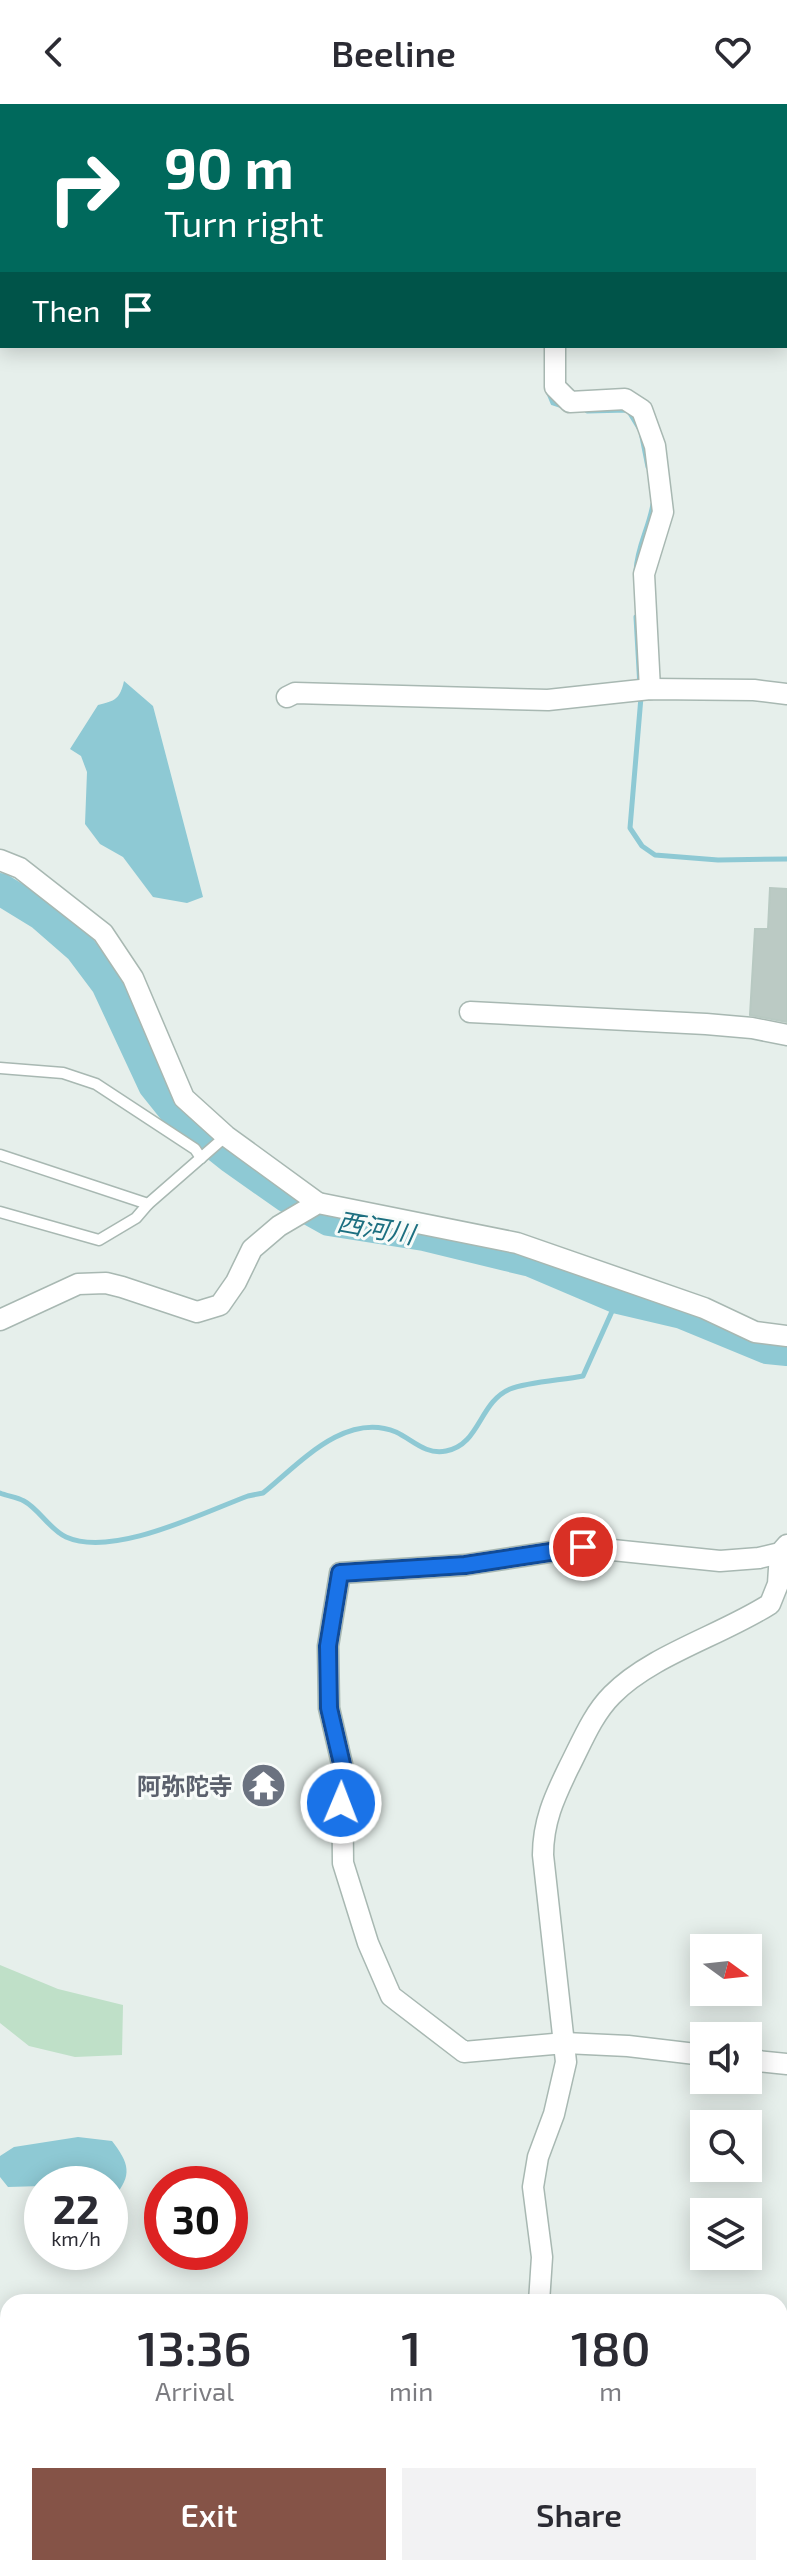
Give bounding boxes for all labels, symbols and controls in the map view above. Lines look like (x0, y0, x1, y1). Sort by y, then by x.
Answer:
icon: back (32, 30, 76, 74)
icon: heart (711, 30, 755, 74)
text: Beeline (331, 31, 456, 74)
text: 90 m (164, 133, 294, 200)
icon: right (32, 136, 136, 240)
text: Turn right (164, 201, 324, 244)
icon: arrive (116, 288, 160, 332)
text: Then (32, 292, 100, 328)
water label: 西河川 (335, 1205, 420, 1250)
pin (549, 1513, 617, 1581)
icon: arrive (561, 1525, 605, 1569)
temple icon: 阿弥陀寺 (240, 1761, 288, 1809)
position arrow (299, 1761, 383, 1845)
place label: 阿弥陀寺 (137, 1771, 233, 1800)
north arrow (690, 1934, 762, 2006)
map controls (690, 1934, 762, 2270)
button: sound (690, 2022, 762, 2094)
button: search (690, 2110, 762, 2182)
speed limit sign: 30 (144, 2166, 248, 2270)
text: 22 (53, 2184, 99, 2232)
button: layers (690, 2198, 762, 2270)
text: km/h (51, 2226, 101, 2250)
text: 13:36 (138, 2318, 251, 2376)
text: 1 (401, 2318, 421, 2376)
text: 180 (571, 2318, 650, 2376)
text: Arrival (155, 2375, 234, 2406)
text: min (389, 2375, 433, 2406)
text: m (599, 2375, 622, 2406)
button: Exit (32, 2468, 386, 2560)
button: Share (402, 2468, 756, 2560)

